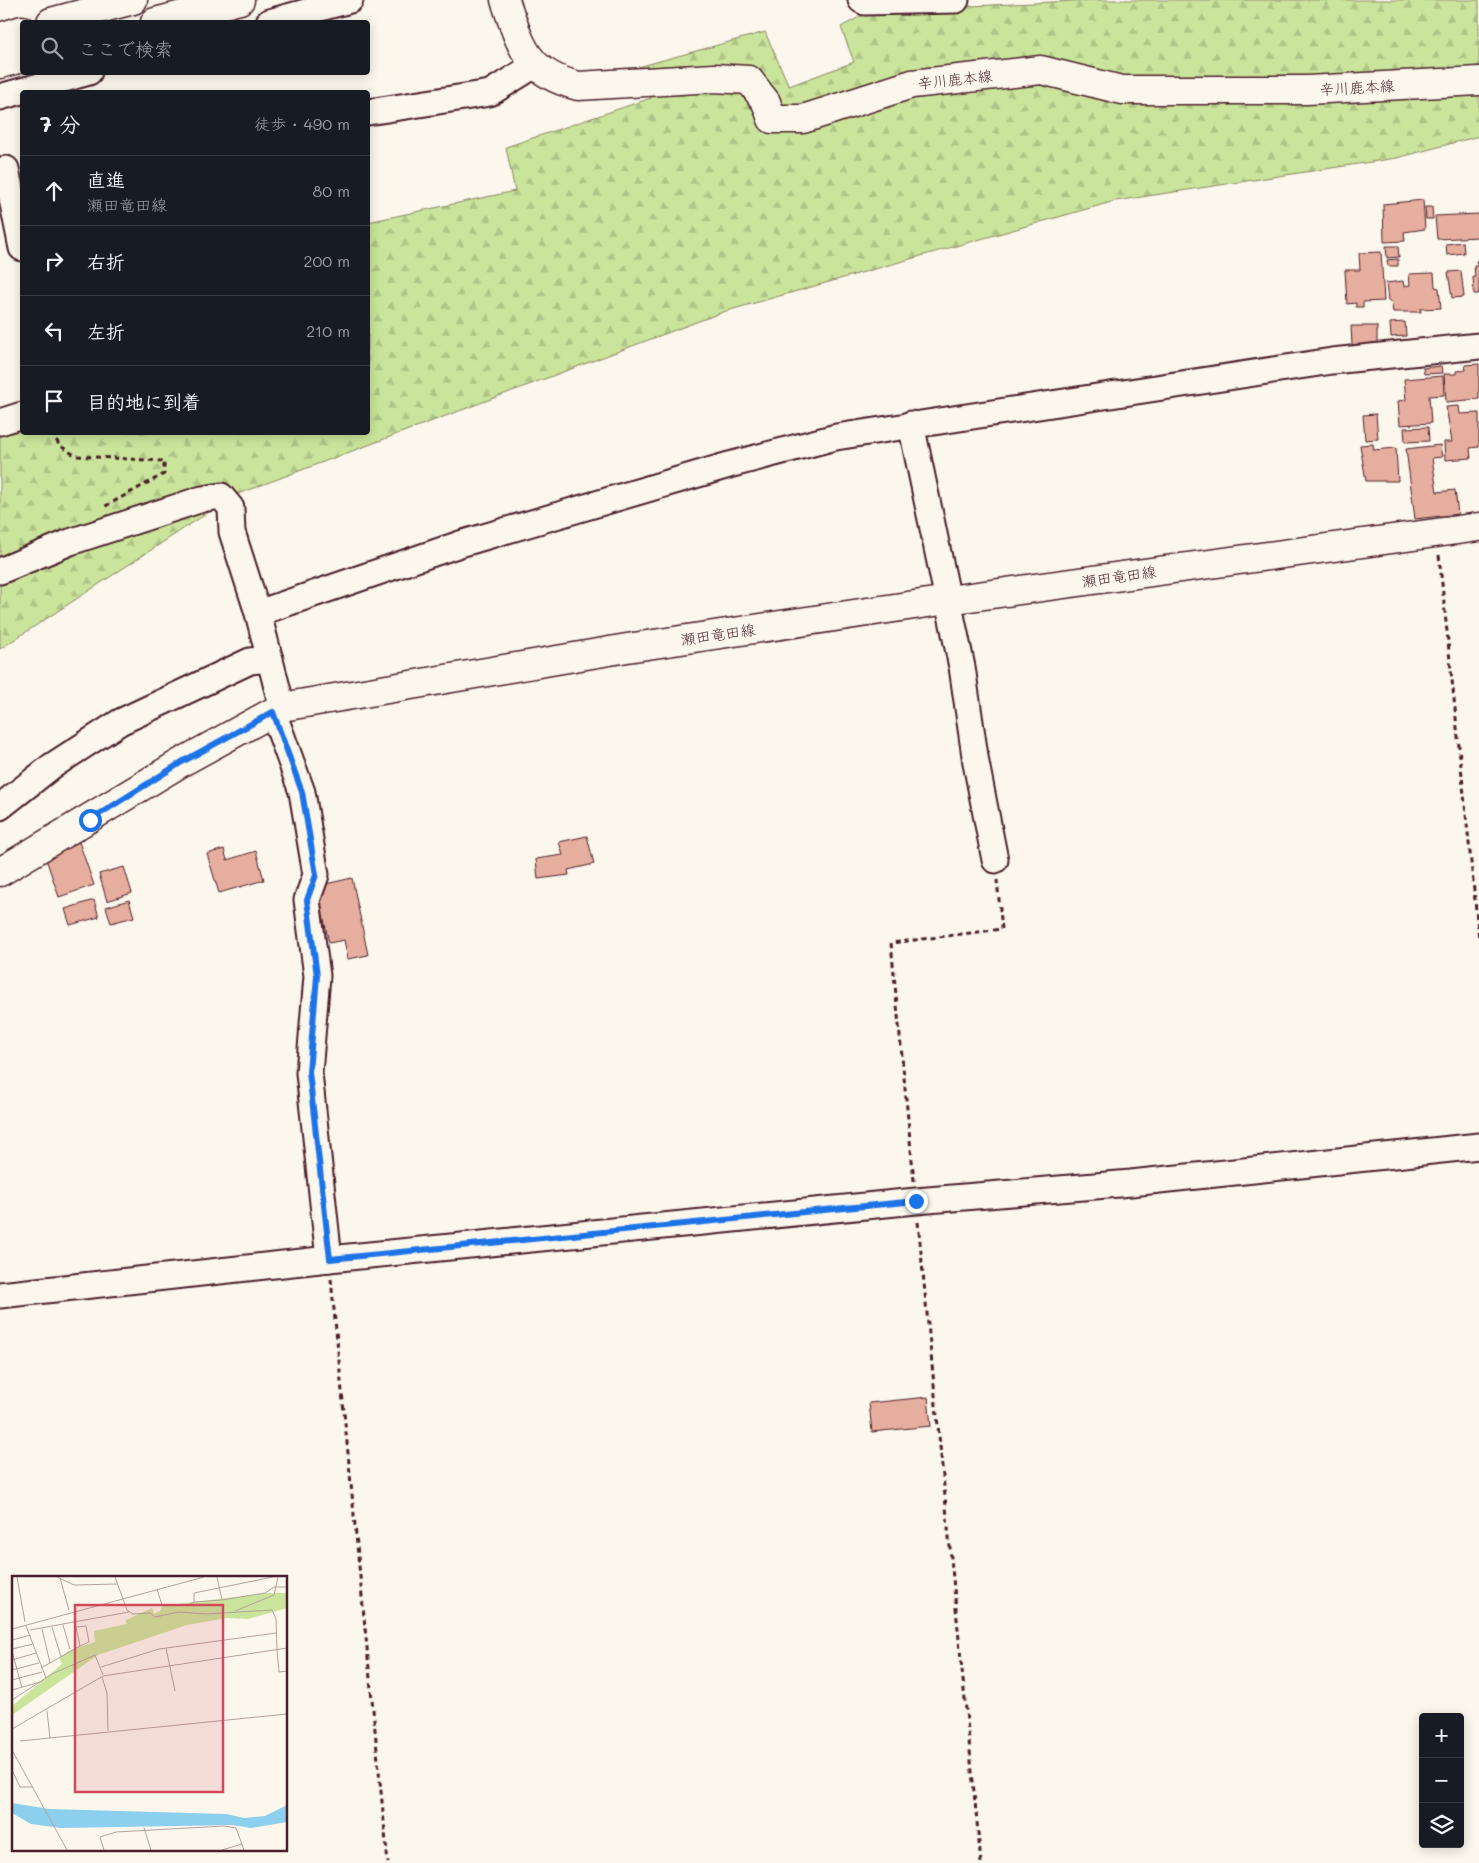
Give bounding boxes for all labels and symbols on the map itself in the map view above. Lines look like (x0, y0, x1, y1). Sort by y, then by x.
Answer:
street label: 辛川鹿本線 (917, 65, 993, 93)
street label: 辛川鹿本線 (1319, 75, 1395, 99)
street label: 瀬田竜田線 (1080, 561, 1157, 591)
street label: 瀬田竜田線 (679, 619, 756, 649)
route start (79, 809, 102, 832)
route end (905, 1190, 928, 1213)
inset map (12, 1576, 288, 1850)

